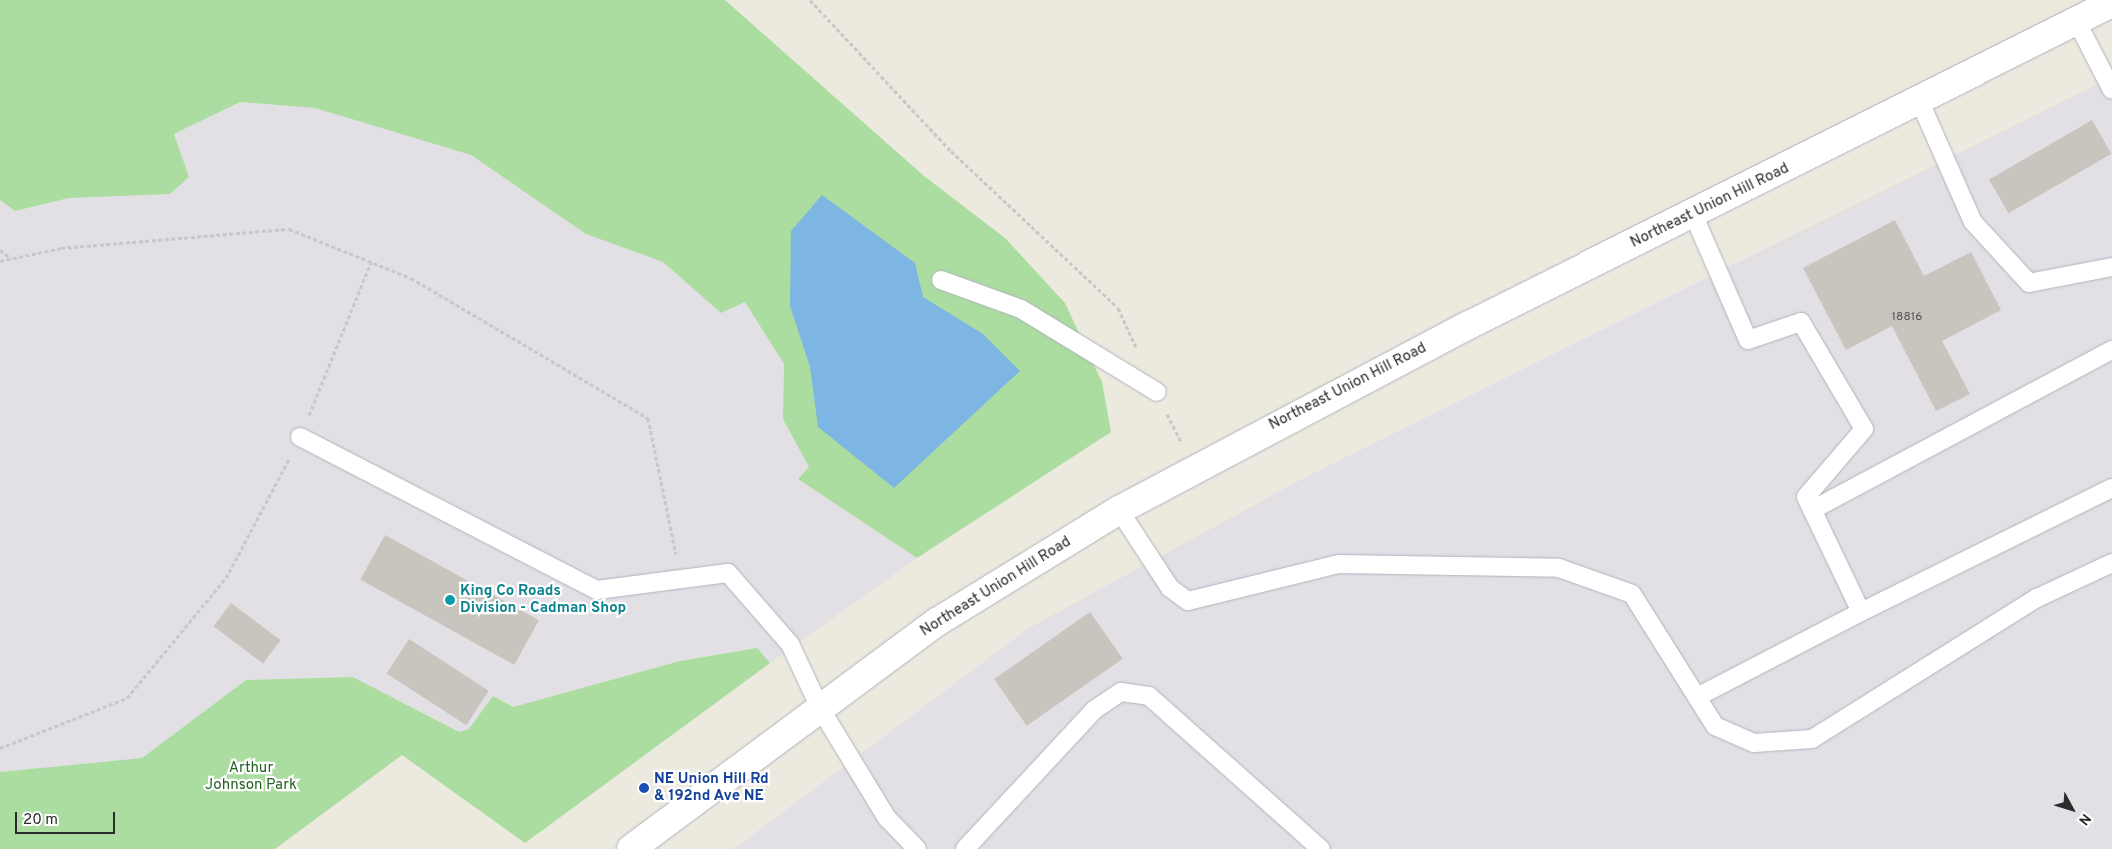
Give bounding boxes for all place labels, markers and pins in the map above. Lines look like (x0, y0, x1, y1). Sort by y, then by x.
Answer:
place label: King Co Roads Division - Cadman Shop (460, 582, 626, 617)
marker: King Co Roads Division - Cadman Shop (444, 594, 456, 606)
place label: NE Union Hill Rd & 192nd Ave NE (654, 770, 769, 805)
marker: NE Union Hill Rd & 192nd Ave NE (638, 782, 650, 794)

